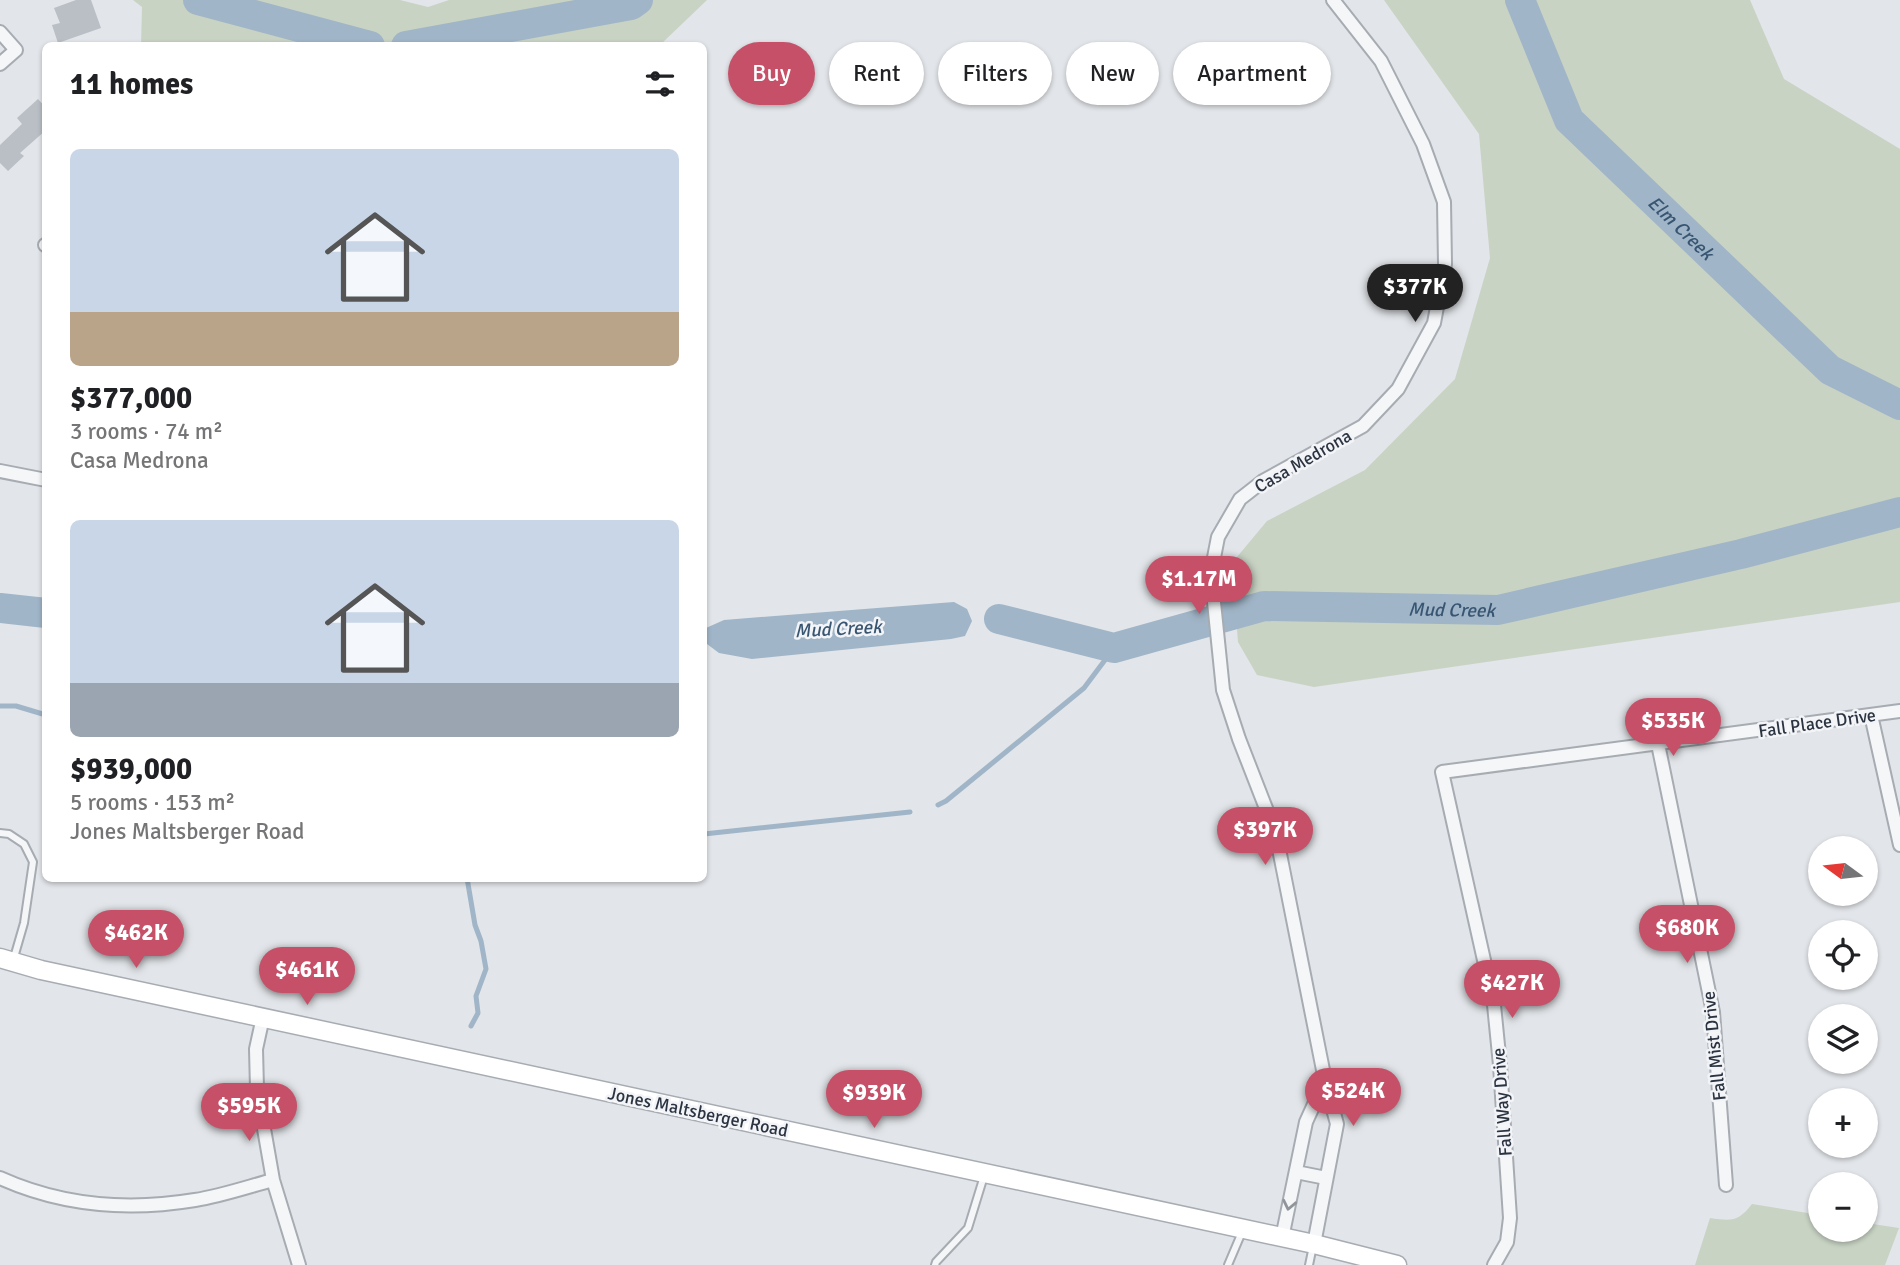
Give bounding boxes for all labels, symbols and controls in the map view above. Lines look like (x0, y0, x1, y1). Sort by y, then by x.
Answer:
chip: Buy (728, 42, 815, 105)
chip: Rent (829, 42, 924, 105)
chip: Filters (938, 42, 1052, 105)
chip: New (1066, 42, 1159, 105)
chip: Apartment (1173, 42, 1331, 105)
icon: filters (641, 65, 679, 103)
text: 11 homes (70, 66, 193, 103)
water label: Elm Creek (1642, 191, 1720, 266)
icon: home (312, 194, 438, 320)
pin: $377K (1366, 264, 1464, 324)
text: $377K (1383, 272, 1447, 301)
text: $377,000 (70, 380, 192, 417)
text: 3 rooms · 74 m² (70, 417, 223, 446)
street label: Casa Medrona (1251, 424, 1355, 498)
text: Casa Medrona (70, 446, 209, 475)
pin: $1.17M (1142, 556, 1256, 616)
text: $1.17M (1161, 564, 1237, 593)
icon: home (312, 565, 438, 691)
water label: Mud Creek (1408, 597, 1497, 623)
water label: Mud Creek (794, 615, 883, 643)
pin: $535K (1624, 698, 1722, 758)
street label: Fall Place Drive (1757, 704, 1877, 742)
text: $535K (1641, 706, 1705, 735)
text: $939,000 (70, 751, 192, 788)
text: 5 rooms · 153 m² (70, 788, 235, 817)
pin: $397K (1216, 808, 1314, 867)
text: $397K (1233, 815, 1297, 844)
text: Jones Maltsberger Road (70, 817, 304, 846)
north arrow (1808, 836, 1878, 906)
map controls (1808, 836, 1878, 1242)
pin: $680K (1638, 906, 1736, 965)
pin: $462K (87, 911, 185, 970)
text: $680K (1655, 913, 1719, 942)
text: $462K (104, 918, 168, 947)
button: locate (1808, 920, 1878, 990)
pin: $461K (258, 948, 356, 1007)
text: $461K (275, 955, 339, 984)
pin: $427K (1463, 960, 1561, 1020)
text: $427K (1480, 968, 1544, 997)
street label: Fall Mist Drive (1697, 990, 1731, 1102)
button: layers (1808, 1004, 1878, 1074)
street label: Fall Way Drive (1487, 1047, 1517, 1157)
pin: $524K (1304, 1068, 1402, 1128)
pin: $939K (825, 1070, 923, 1130)
text: $524K (1321, 1076, 1385, 1105)
text: $939K (842, 1078, 906, 1107)
street label: Jones Maltsberger Road (606, 1082, 790, 1142)
pin: $595K (200, 1084, 298, 1143)
button: + (1808, 1088, 1878, 1158)
text: $595K (217, 1091, 281, 1120)
button: − (1808, 1172, 1878, 1242)
one-way arrow (1282, 1199, 1297, 1211)

